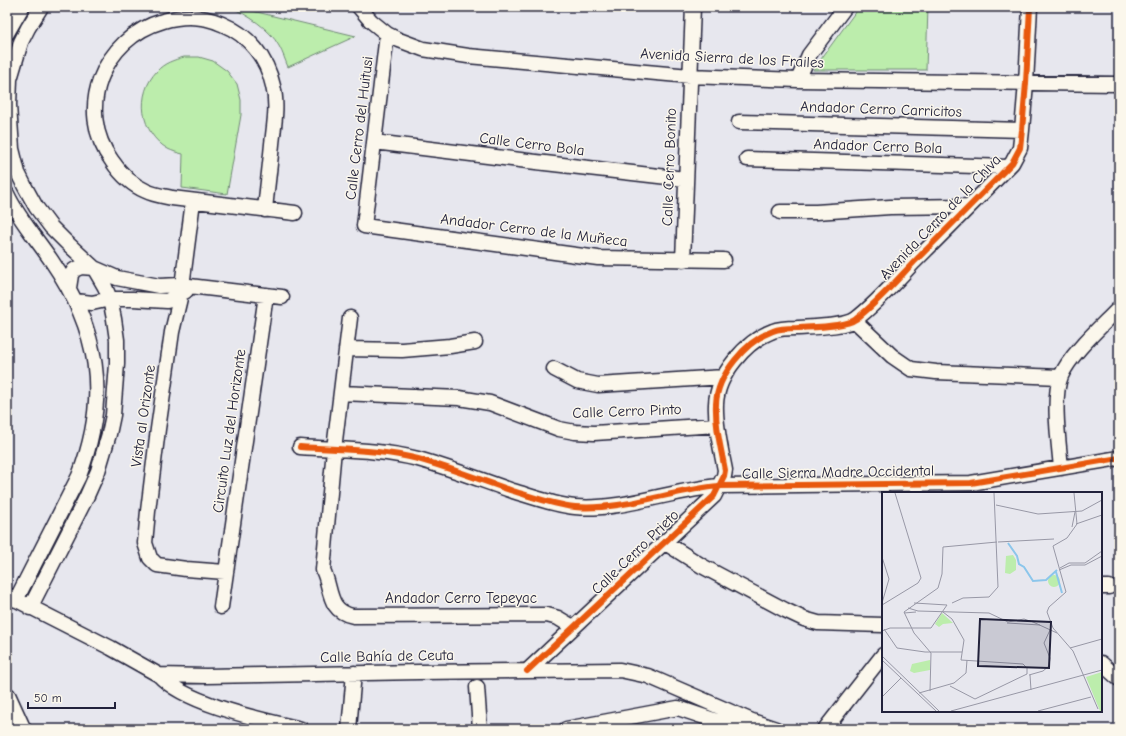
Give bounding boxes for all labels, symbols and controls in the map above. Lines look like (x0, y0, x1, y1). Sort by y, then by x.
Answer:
street label: Avenida Sierra de los Frailes (640, 44, 824, 72)
street label: Calle Cerro del Huitusi (341, 55, 377, 201)
street label: Andador Cerro Carricitos (800, 97, 962, 121)
street label: Calle Cerro Bonito (658, 108, 680, 226)
street label: Calle Cerro Bola (478, 129, 586, 159)
street label: Andador Cerro Bola (813, 135, 943, 157)
street label: Avenida Cerro de la Chiva (876, 151, 1004, 283)
street label: Andador Cerro de la Muñeca (439, 210, 629, 250)
street label: Circuito Luz del Horizonte (209, 347, 249, 514)
street label: Vista al Orizonte (127, 363, 159, 468)
street label: Calle Cerro Pinto (572, 400, 682, 422)
street label: Calle Sierra Madre Occidental (742, 461, 934, 483)
inset map (882, 492, 1102, 712)
street label: Calle Cerro Prieto (588, 506, 682, 598)
street label: Andador Cerro Tepeyac (385, 589, 537, 607)
street label: Calle Bahía de Ceuta (320, 646, 454, 666)
scale bar (28, 684, 115, 710)
text: 50 m (34, 691, 62, 705)

